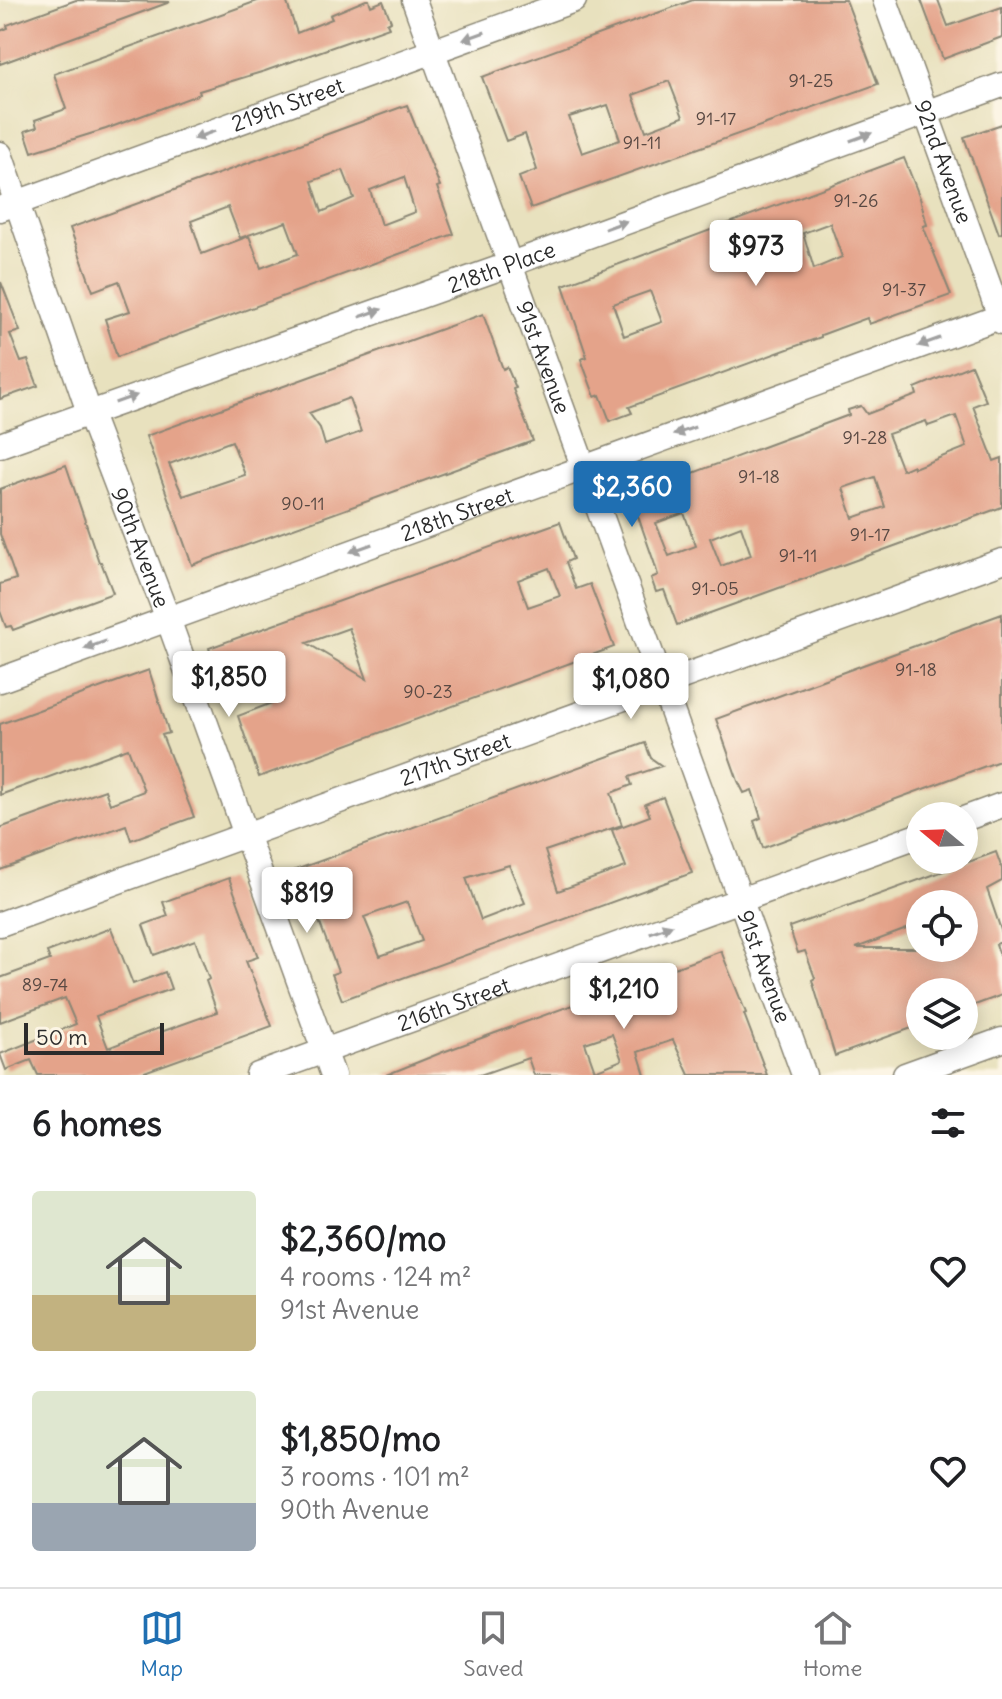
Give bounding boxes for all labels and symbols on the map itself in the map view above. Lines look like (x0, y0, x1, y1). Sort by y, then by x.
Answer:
one-way arrow (462, 30, 486, 43)
house number: 91-25 (789, 69, 833, 92)
street label: 219th Street (228, 71, 348, 138)
street label: 92nd Avenue (908, 96, 979, 227)
house number: 91-17 (696, 107, 736, 130)
one-way arrow (192, 129, 216, 141)
one-way arrow (849, 130, 873, 142)
house number: 91-11 (623, 131, 661, 154)
house number: 91-26 (834, 189, 878, 212)
one-way arrow (604, 219, 628, 231)
pin: $973 (709, 220, 803, 288)
street label: 218th Place (444, 235, 559, 299)
house number: 91-37 (882, 278, 926, 301)
street label: 91st Avenue (510, 297, 577, 417)
one-way arrow (359, 306, 383, 318)
one-way arrow (917, 336, 941, 349)
one-way arrow (114, 392, 138, 404)
one-way arrow (672, 425, 696, 438)
house number: 91-28 (843, 426, 887, 449)
pin: $2,360 (567, 461, 697, 529)
house number: 91-18 (738, 465, 780, 488)
street label: 218th Street (397, 481, 517, 547)
street label: 90th Avenue (105, 484, 176, 612)
house number: 90-11 (281, 492, 325, 515)
house number: 91-17 (850, 523, 890, 546)
one-way arrow (349, 543, 373, 555)
house number: 91-11 (779, 544, 817, 567)
house number: 91-05 (691, 577, 739, 600)
one-way arrow (83, 639, 107, 652)
pin: $1,850 (164, 651, 294, 719)
pin: $1,080 (566, 653, 696, 721)
house number: 91-18 (895, 658, 937, 681)
house number: 90-23 (403, 680, 453, 703)
street label: 217th Street (396, 726, 514, 792)
north arrow (906, 802, 978, 874)
pin: $819 (260, 867, 354, 935)
street label: 91st Avenue (731, 906, 798, 1027)
one-way arrow (649, 922, 673, 935)
pin: $1,210 (559, 963, 689, 1031)
street label: 216th Street (393, 971, 514, 1037)
house number: 89-74 (22, 973, 68, 996)
scale bar (24, 1019, 164, 1055)

